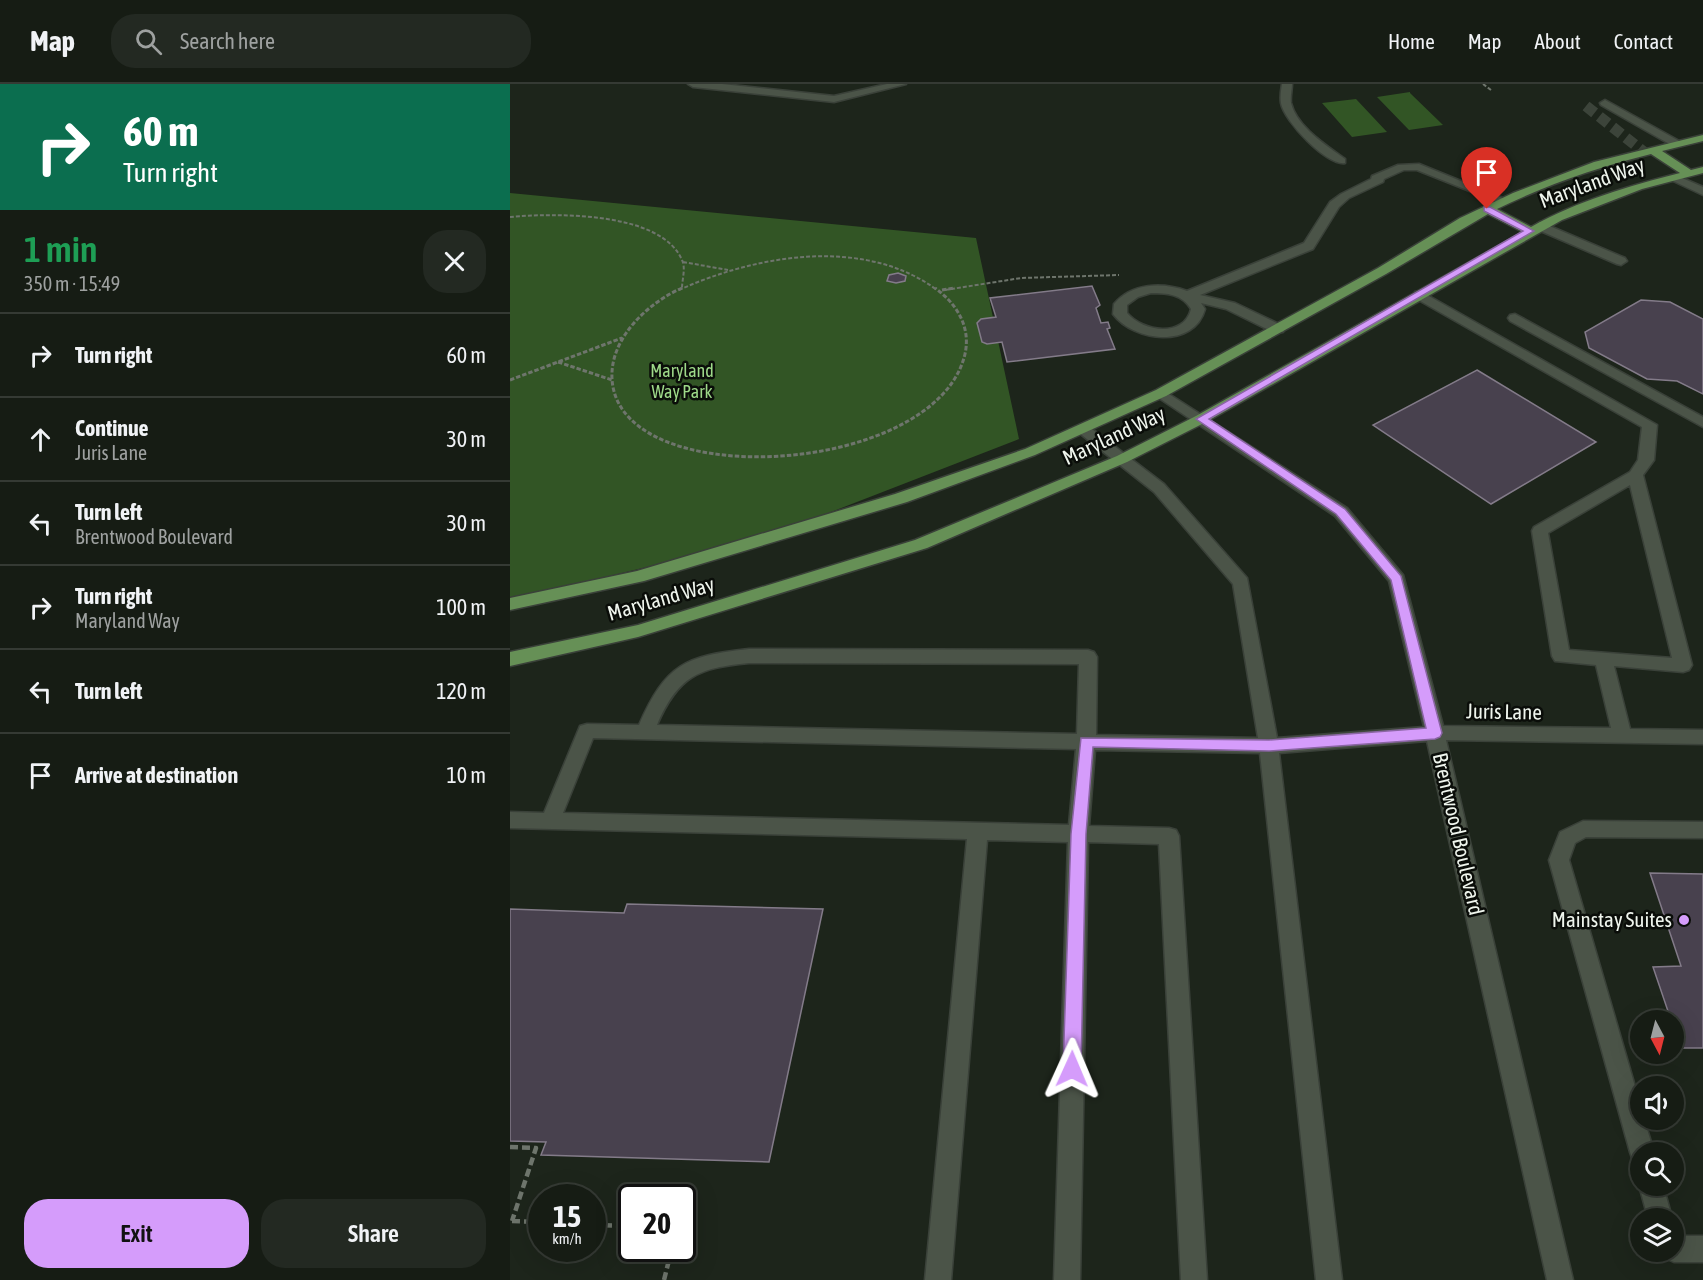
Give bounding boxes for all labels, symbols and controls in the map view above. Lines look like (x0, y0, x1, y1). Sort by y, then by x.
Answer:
search box (111, 14, 531, 68)
text: Map (30, 25, 75, 57)
icon: search (132, 25, 165, 58)
text: Search here (180, 28, 275, 54)
text: Home (1388, 29, 1435, 53)
text: Map (1468, 29, 1502, 53)
text: About (1535, 29, 1581, 53)
text: Contact (1614, 29, 1673, 53)
text: 60 m (123, 107, 198, 155)
icon: right (24, 108, 102, 186)
pin (1461, 147, 1512, 209)
street label: Maryland Way (1536, 152, 1648, 212)
icon: arrive (1470, 156, 1503, 189)
text: Turn right (123, 157, 218, 188)
text: 1 min (24, 228, 98, 270)
button: close (423, 230, 486, 293)
text: 350 m · 15:49 (24, 272, 120, 295)
icon: right (24, 339, 57, 372)
text: Turn right (75, 342, 152, 368)
text: 60 m (446, 342, 486, 368)
park label: Maryland Way Park (650, 360, 714, 402)
street label: Maryland Way (1059, 401, 1169, 469)
text: Continue (75, 415, 149, 441)
icon: ahead (24, 423, 57, 456)
text: 30 m (446, 426, 486, 452)
text: Juris Lane (75, 441, 147, 464)
text: Turn left (75, 499, 142, 525)
icon: left (24, 507, 57, 540)
text: 30 m (446, 510, 486, 536)
text: Brentwood Boulevard (75, 525, 233, 548)
street label: Maryland Way (605, 571, 717, 625)
text: Turn right (75, 583, 152, 609)
icon: right (24, 591, 57, 624)
text: 100 m (436, 594, 486, 620)
text: Maryland Way (75, 609, 180, 632)
icon: left (24, 675, 57, 708)
text: Turn left (75, 678, 142, 704)
text: 120 m (436, 678, 486, 704)
street label: Juris Lane (1466, 698, 1542, 724)
street label: Brentwood Boulevard (1429, 750, 1489, 917)
icon: arrive (24, 759, 57, 792)
text: Arrive at destination (75, 762, 238, 788)
text: 10 m (446, 762, 486, 788)
place label: Mainstay Suites (1552, 907, 1672, 931)
marker: Mainstay Suites (1677, 913, 1691, 927)
north arrow (1630, 1010, 1684, 1064)
map controls (1630, 1010, 1684, 1262)
position arrow (1040, 1037, 1104, 1101)
button: sound (1630, 1076, 1684, 1130)
button: search (1630, 1142, 1684, 1196)
speed limit sign: 20 (618, 1184, 696, 1262)
button: Exit (24, 1199, 249, 1268)
button: Share (261, 1199, 486, 1268)
text: 15 (553, 1199, 581, 1233)
button: layers (1630, 1208, 1684, 1262)
text: km/h (552, 1230, 582, 1247)

